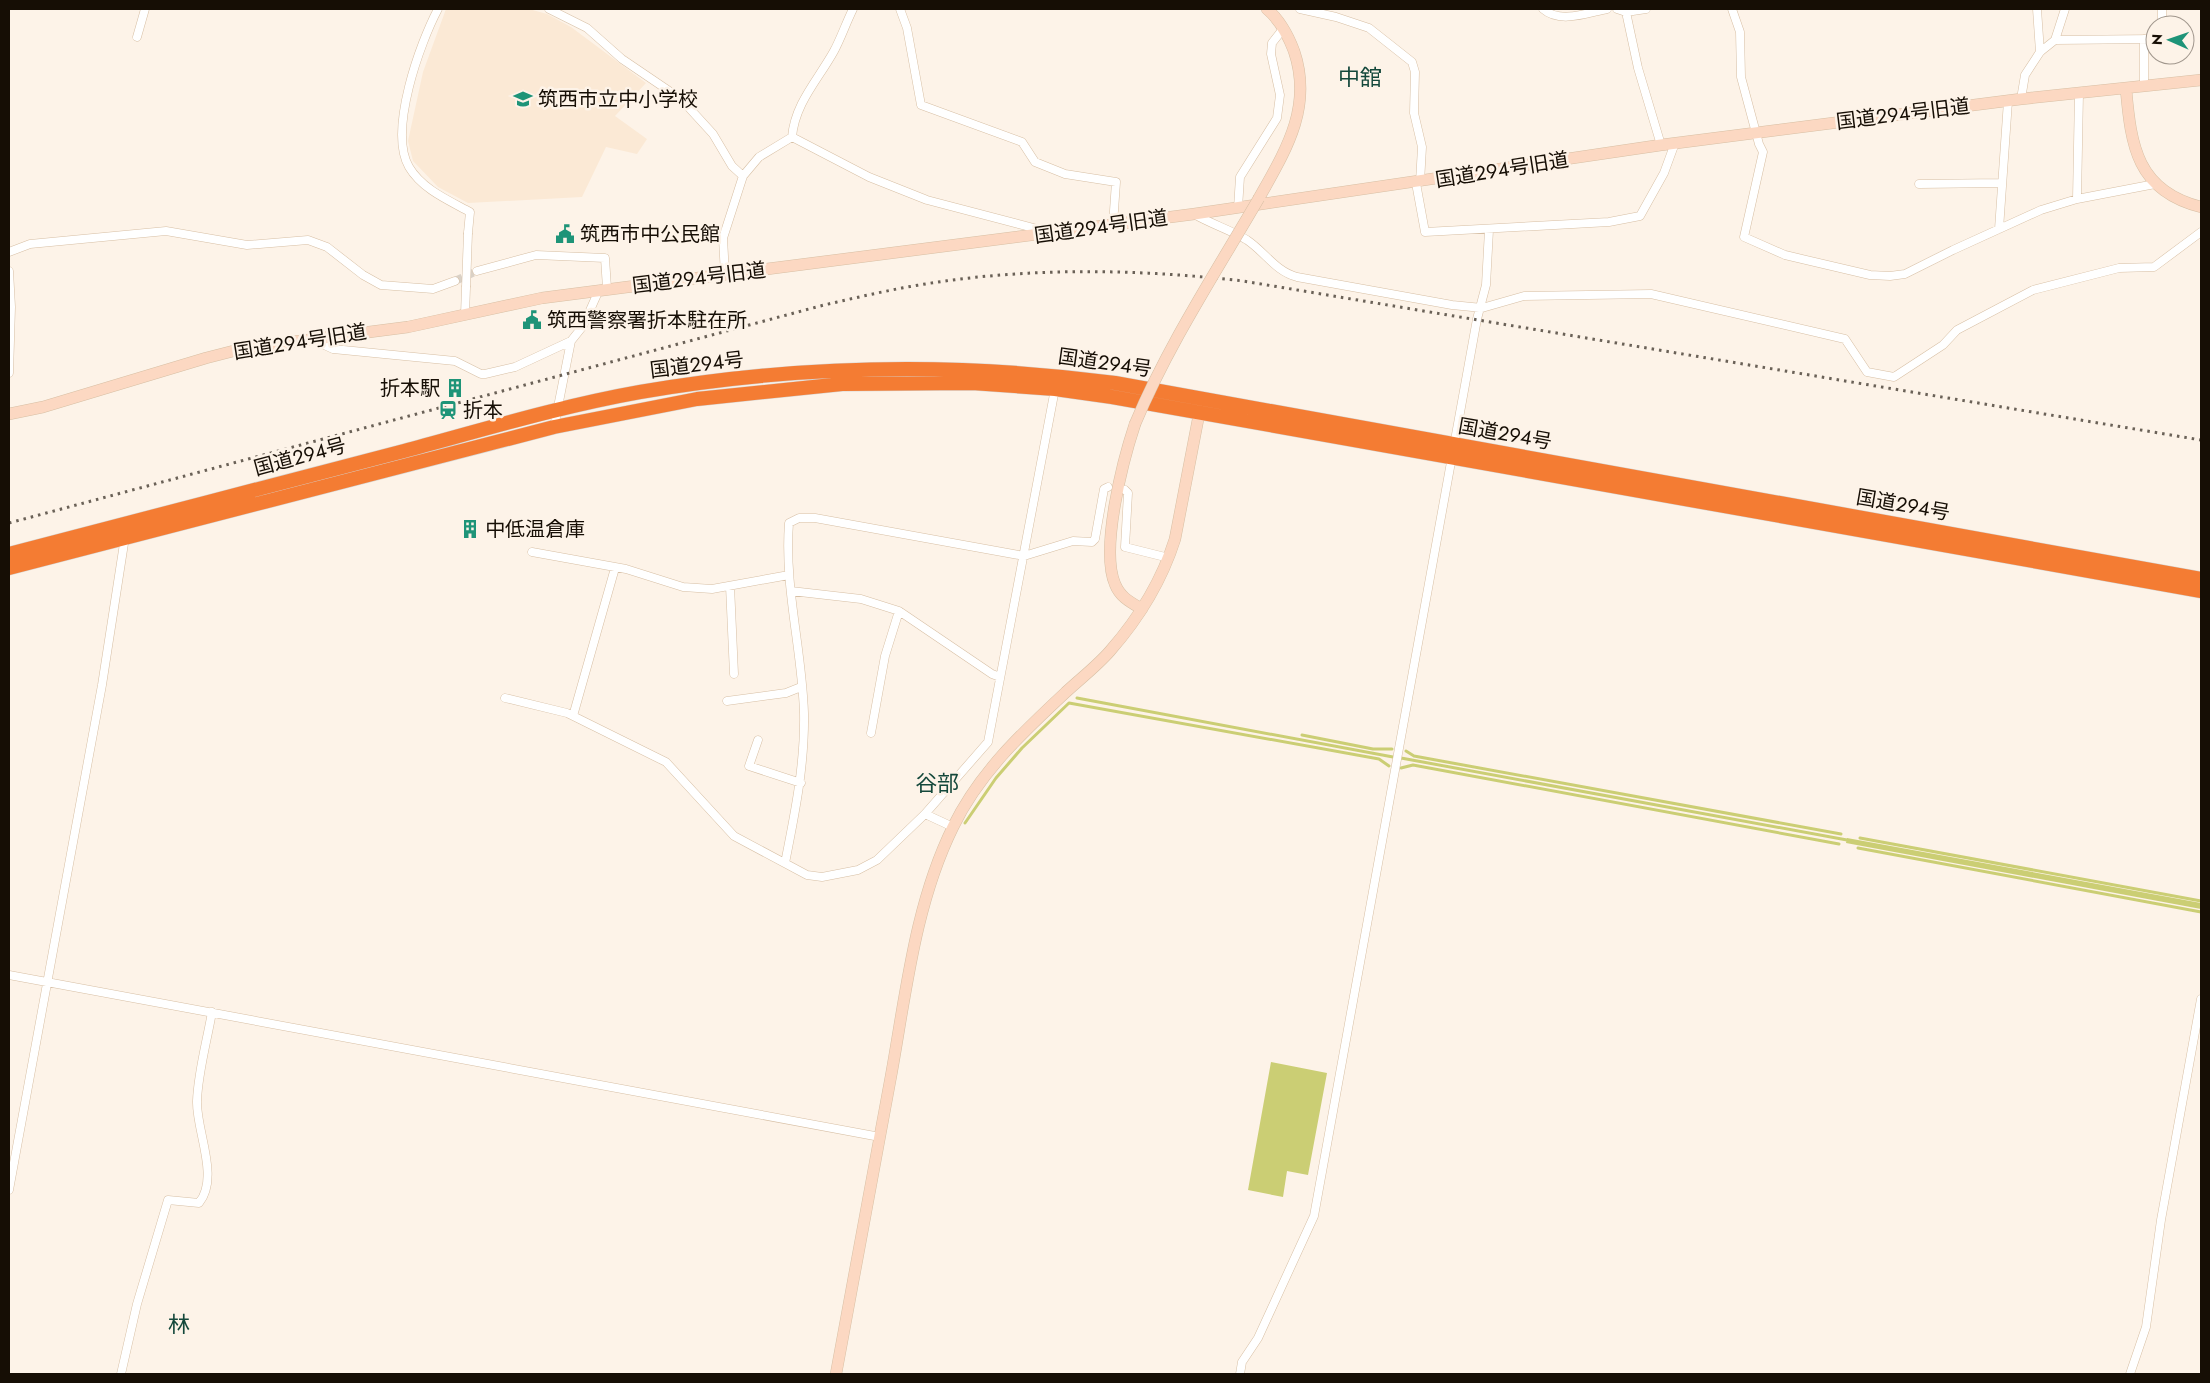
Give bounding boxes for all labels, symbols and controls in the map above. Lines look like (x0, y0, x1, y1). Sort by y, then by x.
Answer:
north arrow (2145, 15, 2195, 65)
text: N (2147, 34, 2167, 45)
district label: 中舘 (1338, 61, 1382, 93)
place label: 筑西市立中小学校 (538, 85, 698, 114)
school or university icon: 筑西市立中小学校 (512, 88, 534, 110)
street label: 国道294号旧道 (1834, 91, 1972, 137)
street label: 国道294号旧道 (1433, 145, 1571, 195)
street label: 国道294号旧道 (1032, 203, 1170, 251)
place label: 筑西市中公民館 (580, 220, 720, 249)
public building icon: 筑西市中公民館 (554, 223, 576, 245)
street label: 国道294号旧道 (630, 255, 768, 301)
place label: 筑西警察署折本駐在所 (547, 306, 747, 335)
public building icon: 筑西警察署折本駐在所 (521, 309, 543, 331)
street label: 国道294号旧道 (231, 317, 369, 367)
street label: 国道294号 (1056, 342, 1154, 384)
street label: 国道294号 (648, 345, 746, 385)
place label: 折本駅 (380, 374, 440, 403)
building icon: 折本駅 (444, 377, 466, 399)
place label: 折本 (463, 396, 503, 425)
station icon: 折本 (437, 399, 459, 421)
street label: 国道294号 (1456, 412, 1554, 456)
street label: 国道294号 (251, 431, 349, 483)
street label: 国道294号 (1854, 483, 1952, 527)
place label: 中低温倉庫 (485, 515, 585, 544)
building icon: 中低温倉庫 (459, 518, 481, 540)
district label: 谷部 (915, 767, 959, 799)
district label: 林 (168, 1308, 190, 1340)

